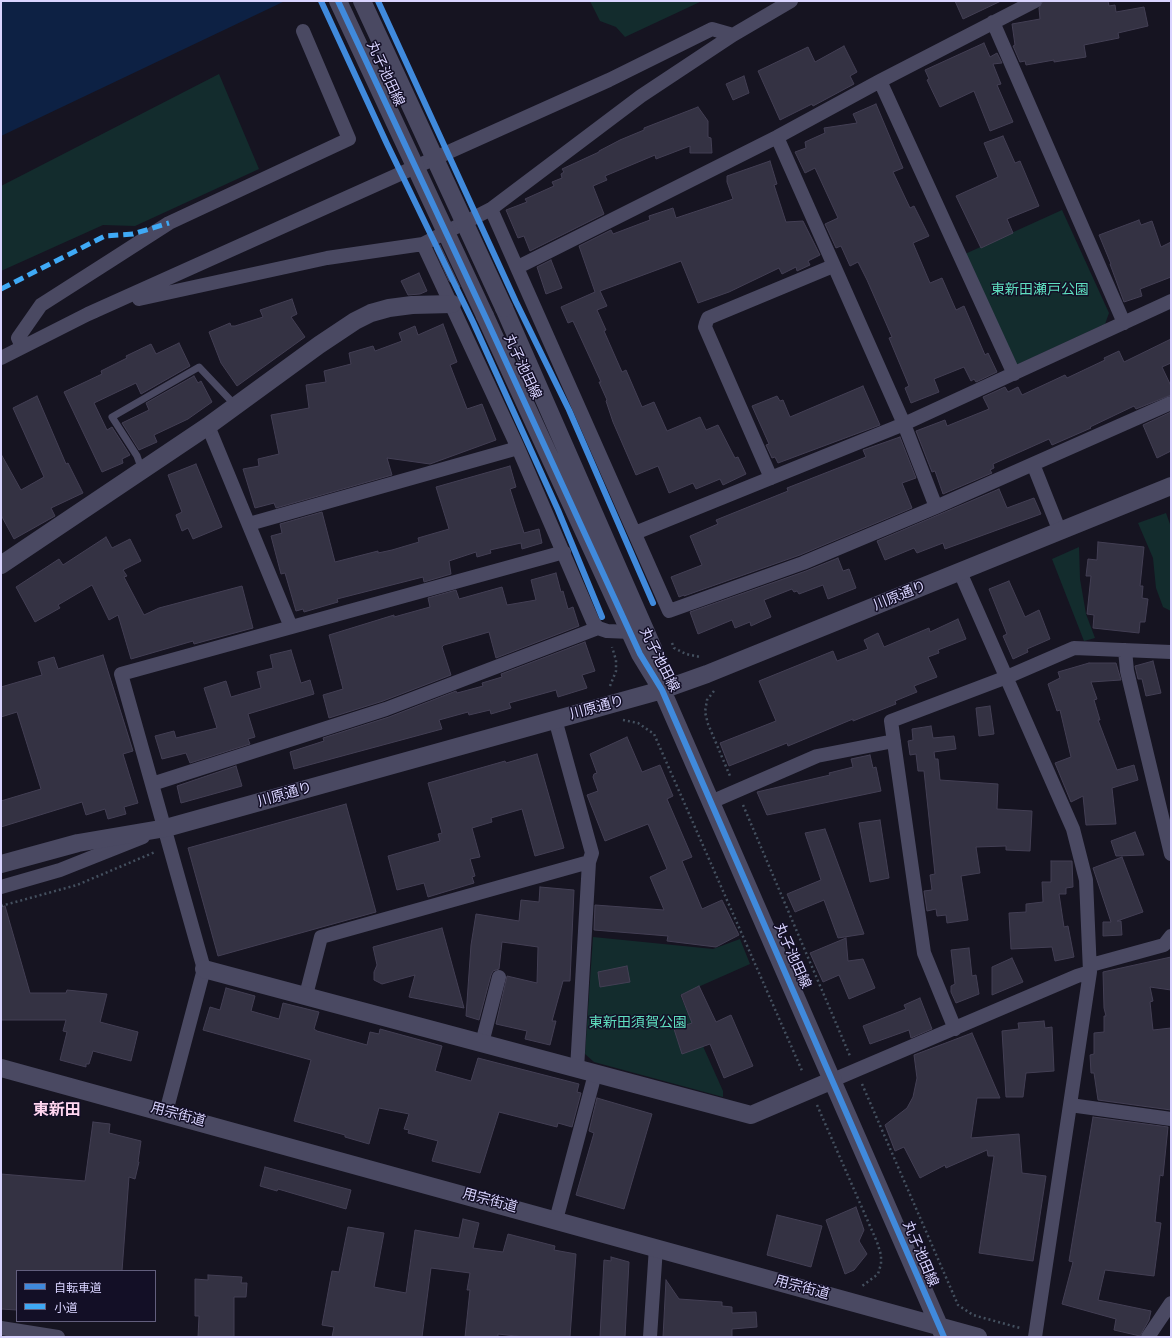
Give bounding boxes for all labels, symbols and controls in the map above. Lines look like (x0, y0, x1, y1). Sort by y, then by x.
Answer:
street label: 丸子池田線 (363, 39, 407, 109)
park label: 東新田瀬戸公園 (991, 282, 1089, 298)
street label: 丸子池田線 (500, 332, 544, 402)
street label: 川原通り (871, 578, 929, 614)
street label: 丸子池田線 (636, 625, 682, 695)
street label: 川原通り (568, 693, 626, 723)
street label: 川原通り (256, 779, 314, 811)
street label: 丸子池田線 (770, 921, 814, 991)
park label: 東新田須賀公園 (589, 1015, 687, 1031)
street label: 用宗街道 (149, 1100, 207, 1130)
district label: 東新田 (33, 1101, 81, 1121)
street label: 用宗街道 (461, 1186, 519, 1216)
street label: 丸子池田線 (899, 1219, 941, 1289)
legend (16, 1270, 156, 1322)
street label: 用宗街道 (773, 1273, 831, 1303)
text: 自転車道 (54, 1281, 102, 1295)
text: 小道 (54, 1301, 78, 1315)

